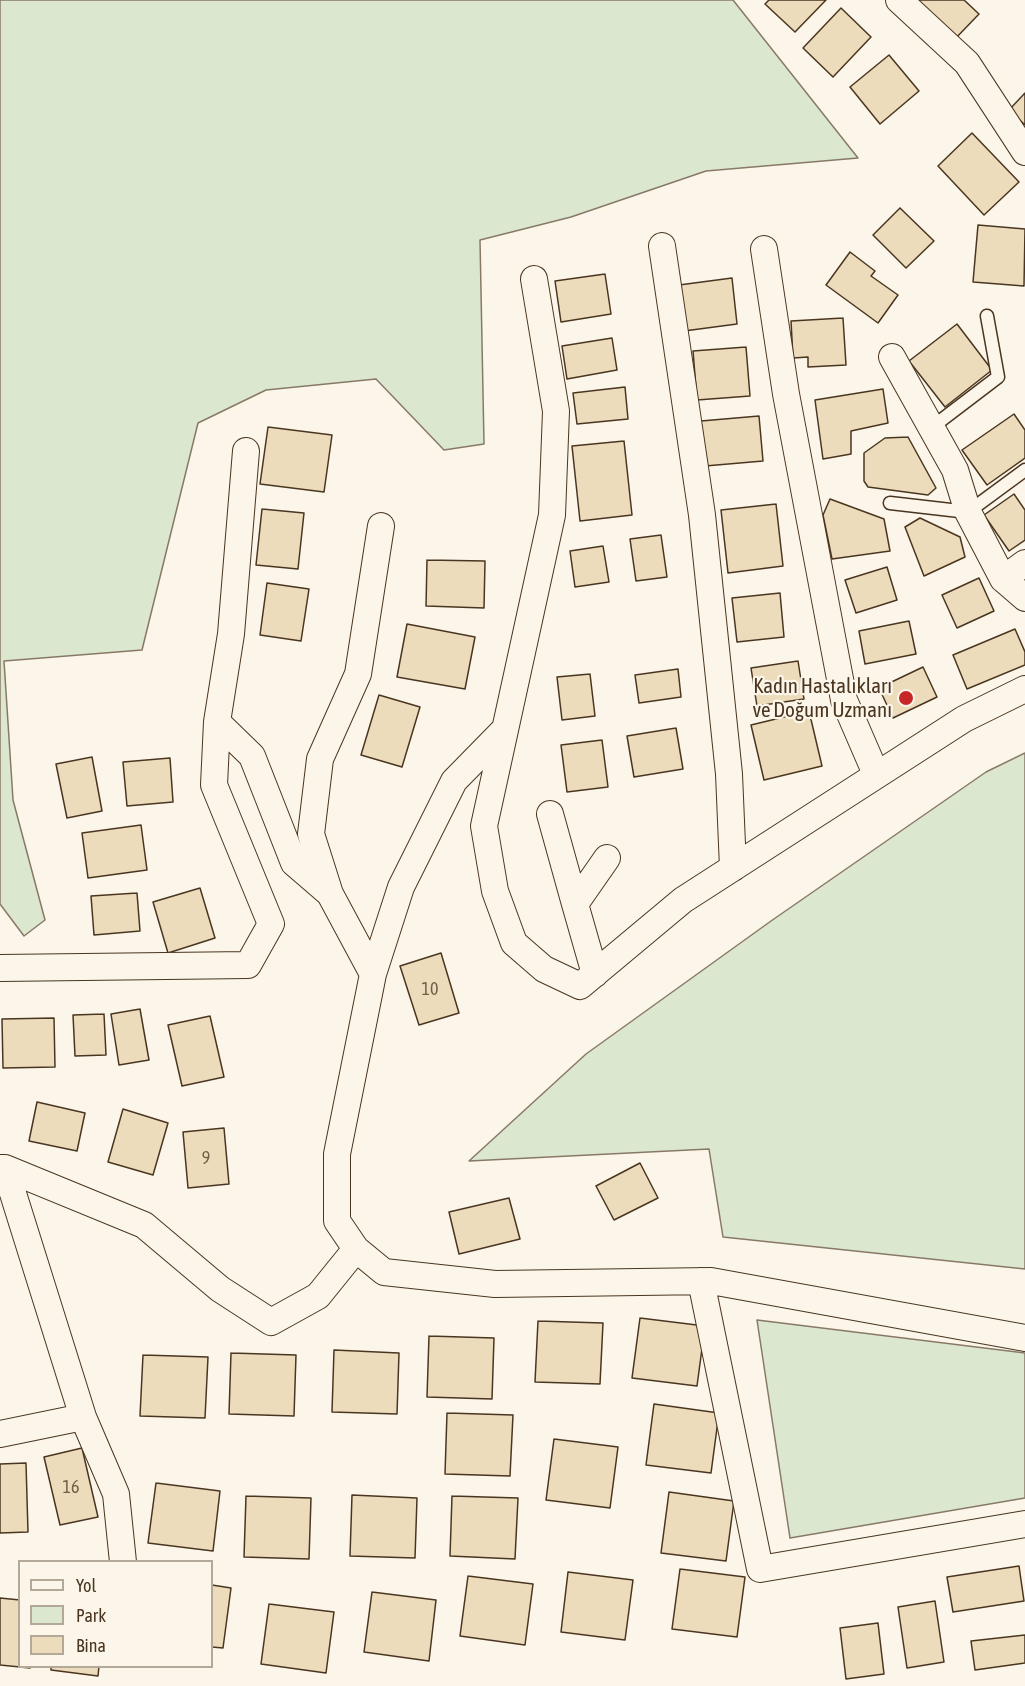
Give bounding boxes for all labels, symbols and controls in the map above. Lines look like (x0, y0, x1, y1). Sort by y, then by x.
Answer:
place label: Kadın Hastalıkları ve Doğum Uzmanı (752, 673, 892, 723)
marker: Kadın Hastalıkları ve Doğum Uzmanı (897, 689, 915, 707)
house number: 10 (422, 978, 438, 1000)
house number: 9 (202, 1147, 210, 1169)
house number: 16 (63, 1476, 79, 1498)
legend (18, 1560, 213, 1668)
text: Yol (76, 1575, 96, 1596)
text: Park (76, 1605, 106, 1626)
text: Bina (76, 1635, 106, 1656)

